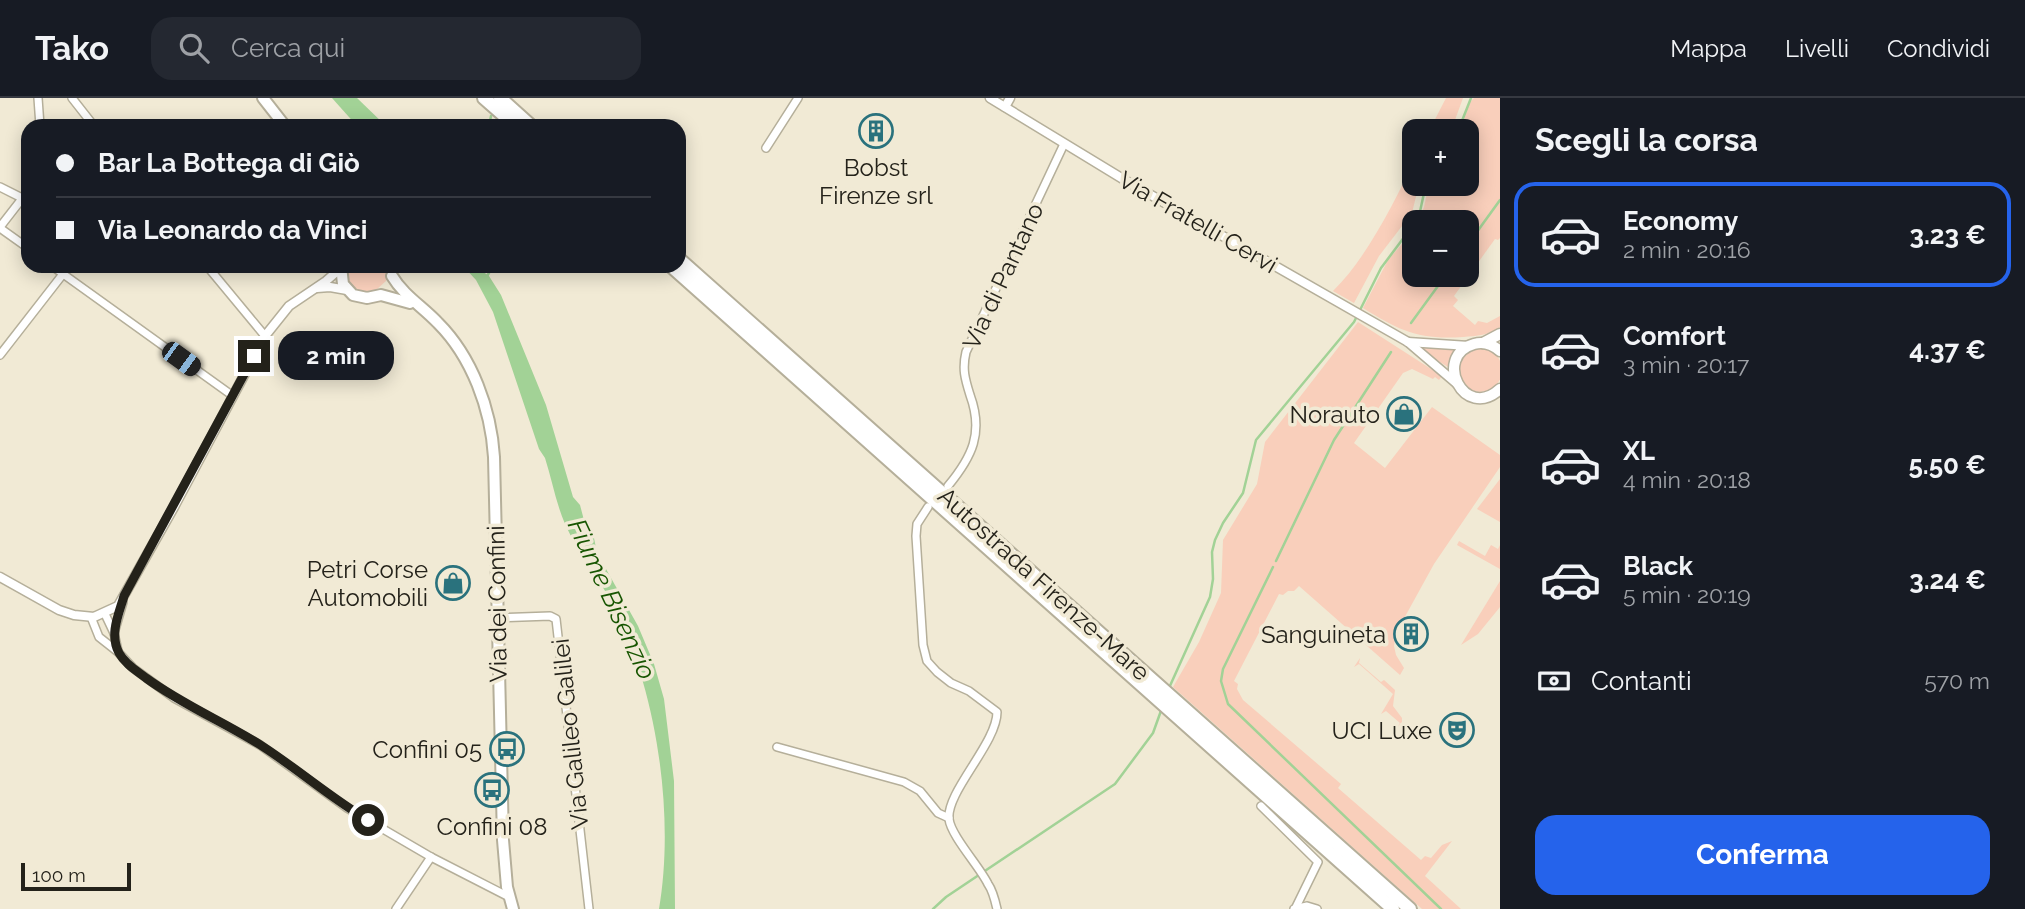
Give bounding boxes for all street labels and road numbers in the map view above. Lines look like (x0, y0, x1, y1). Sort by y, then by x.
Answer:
street label: Via Fratelli Cervi (1113, 165, 1283, 279)
street label: Via di Pantano (956, 198, 1050, 354)
street label: Autostrada Firenze-Mare (932, 481, 1156, 687)
street label: Via dei Confini (481, 525, 513, 683)
street label: Via Galileo Galilei (546, 637, 594, 831)

